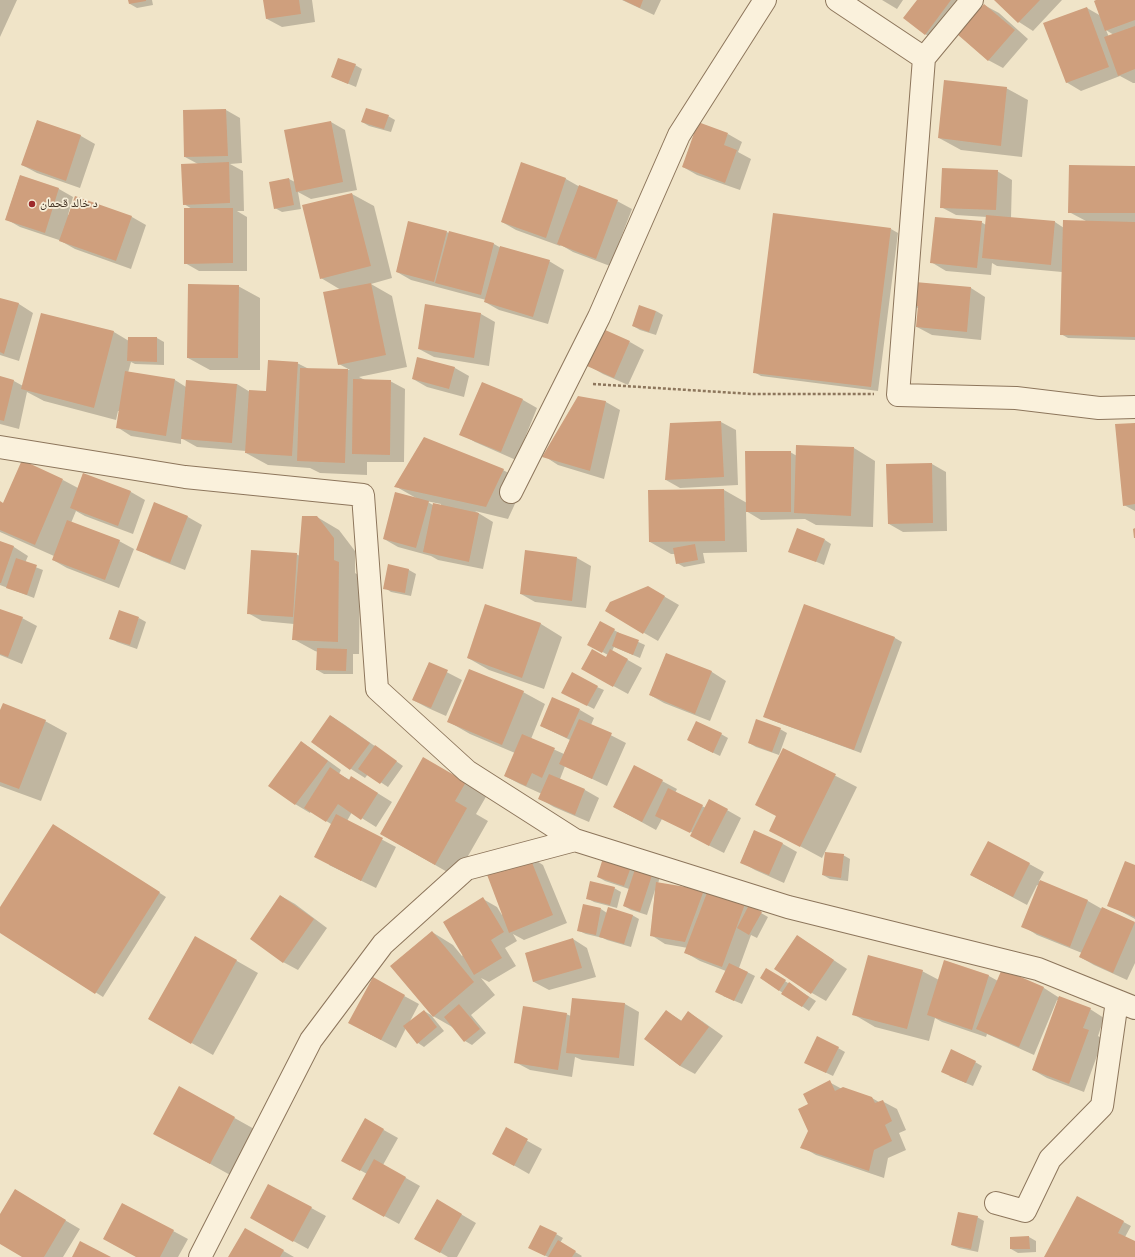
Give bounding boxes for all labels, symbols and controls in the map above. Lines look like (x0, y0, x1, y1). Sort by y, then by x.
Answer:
place label: د خالد قحمان (40, 197, 98, 211)
marker: د خالد قحمان (27, 199, 37, 209)

